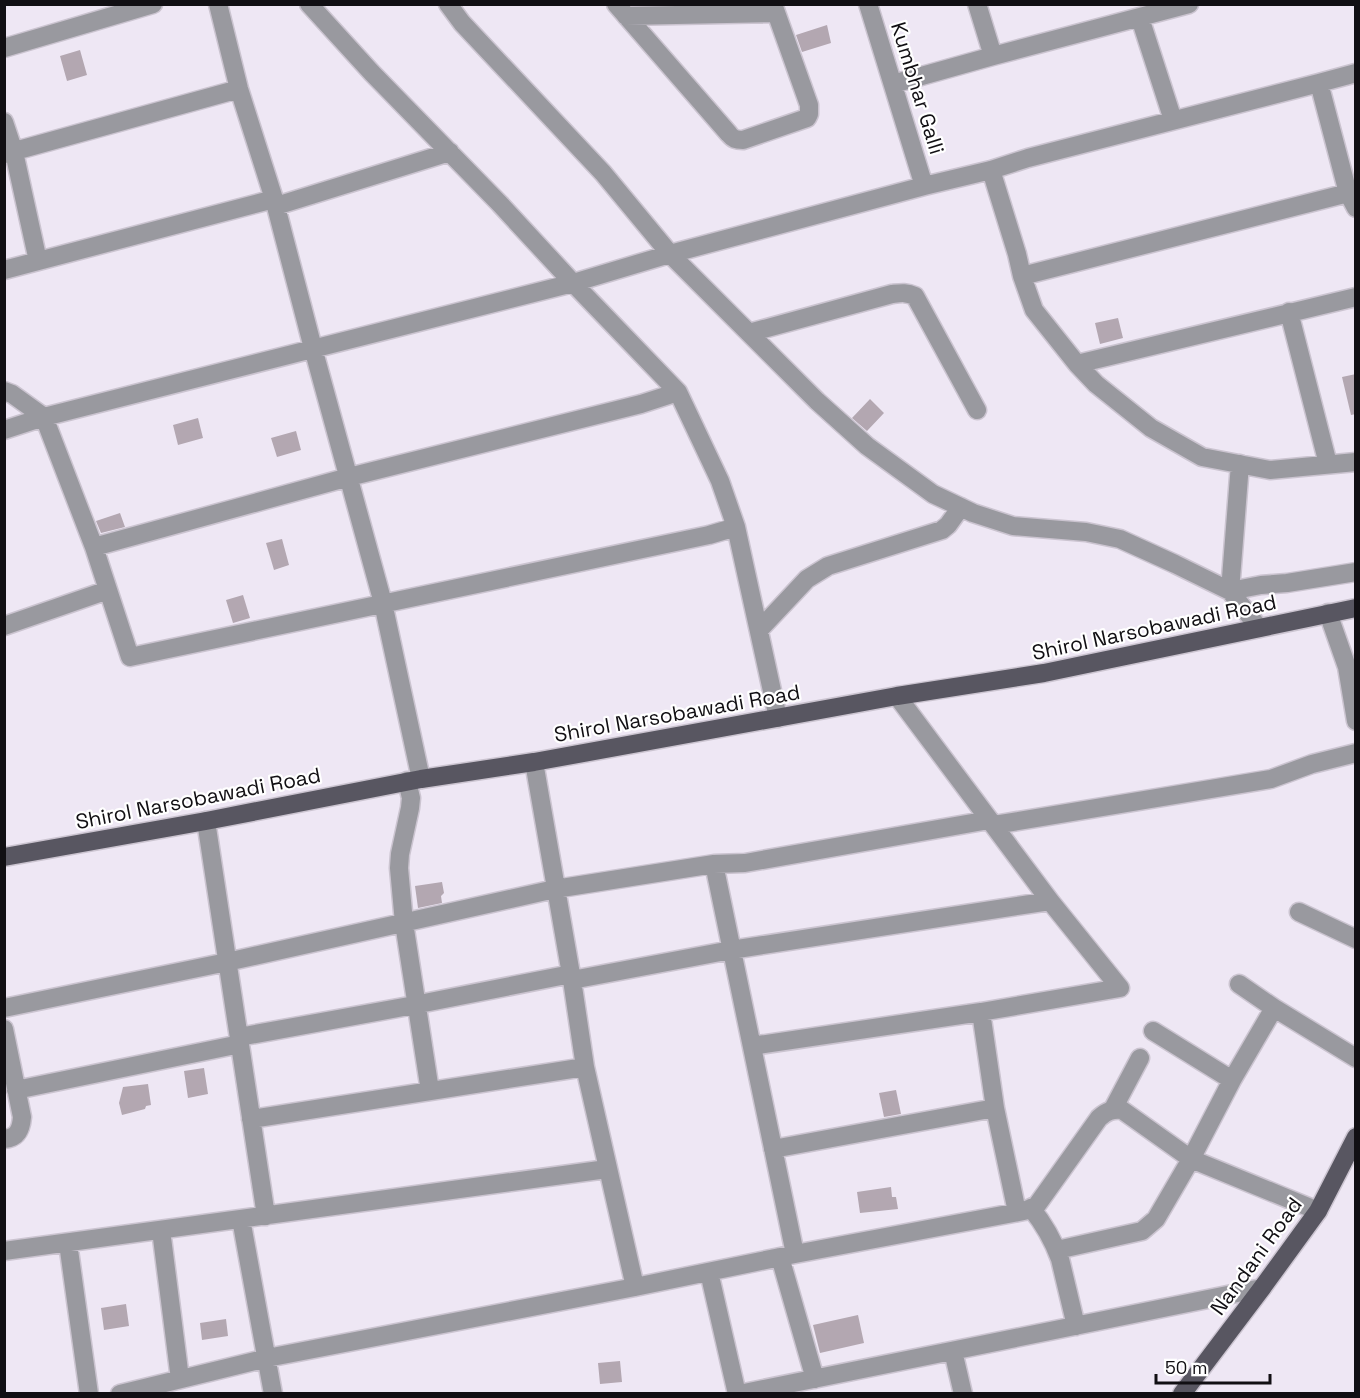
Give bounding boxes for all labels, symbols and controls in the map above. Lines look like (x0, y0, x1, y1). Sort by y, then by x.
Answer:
street label: Kumbhar Galli (885, 19, 951, 157)
street label: Shirol Narsobawadi Road (1029, 588, 1279, 666)
street label: Shirol Narsobawadi Road (552, 678, 802, 748)
street label: Shirol Narsobawadi Road (73, 761, 323, 835)
street label: Nandani Road (1204, 1192, 1308, 1320)
scale bar (1156, 1347, 1270, 1385)
text: 50 m (1165, 1356, 1207, 1379)

